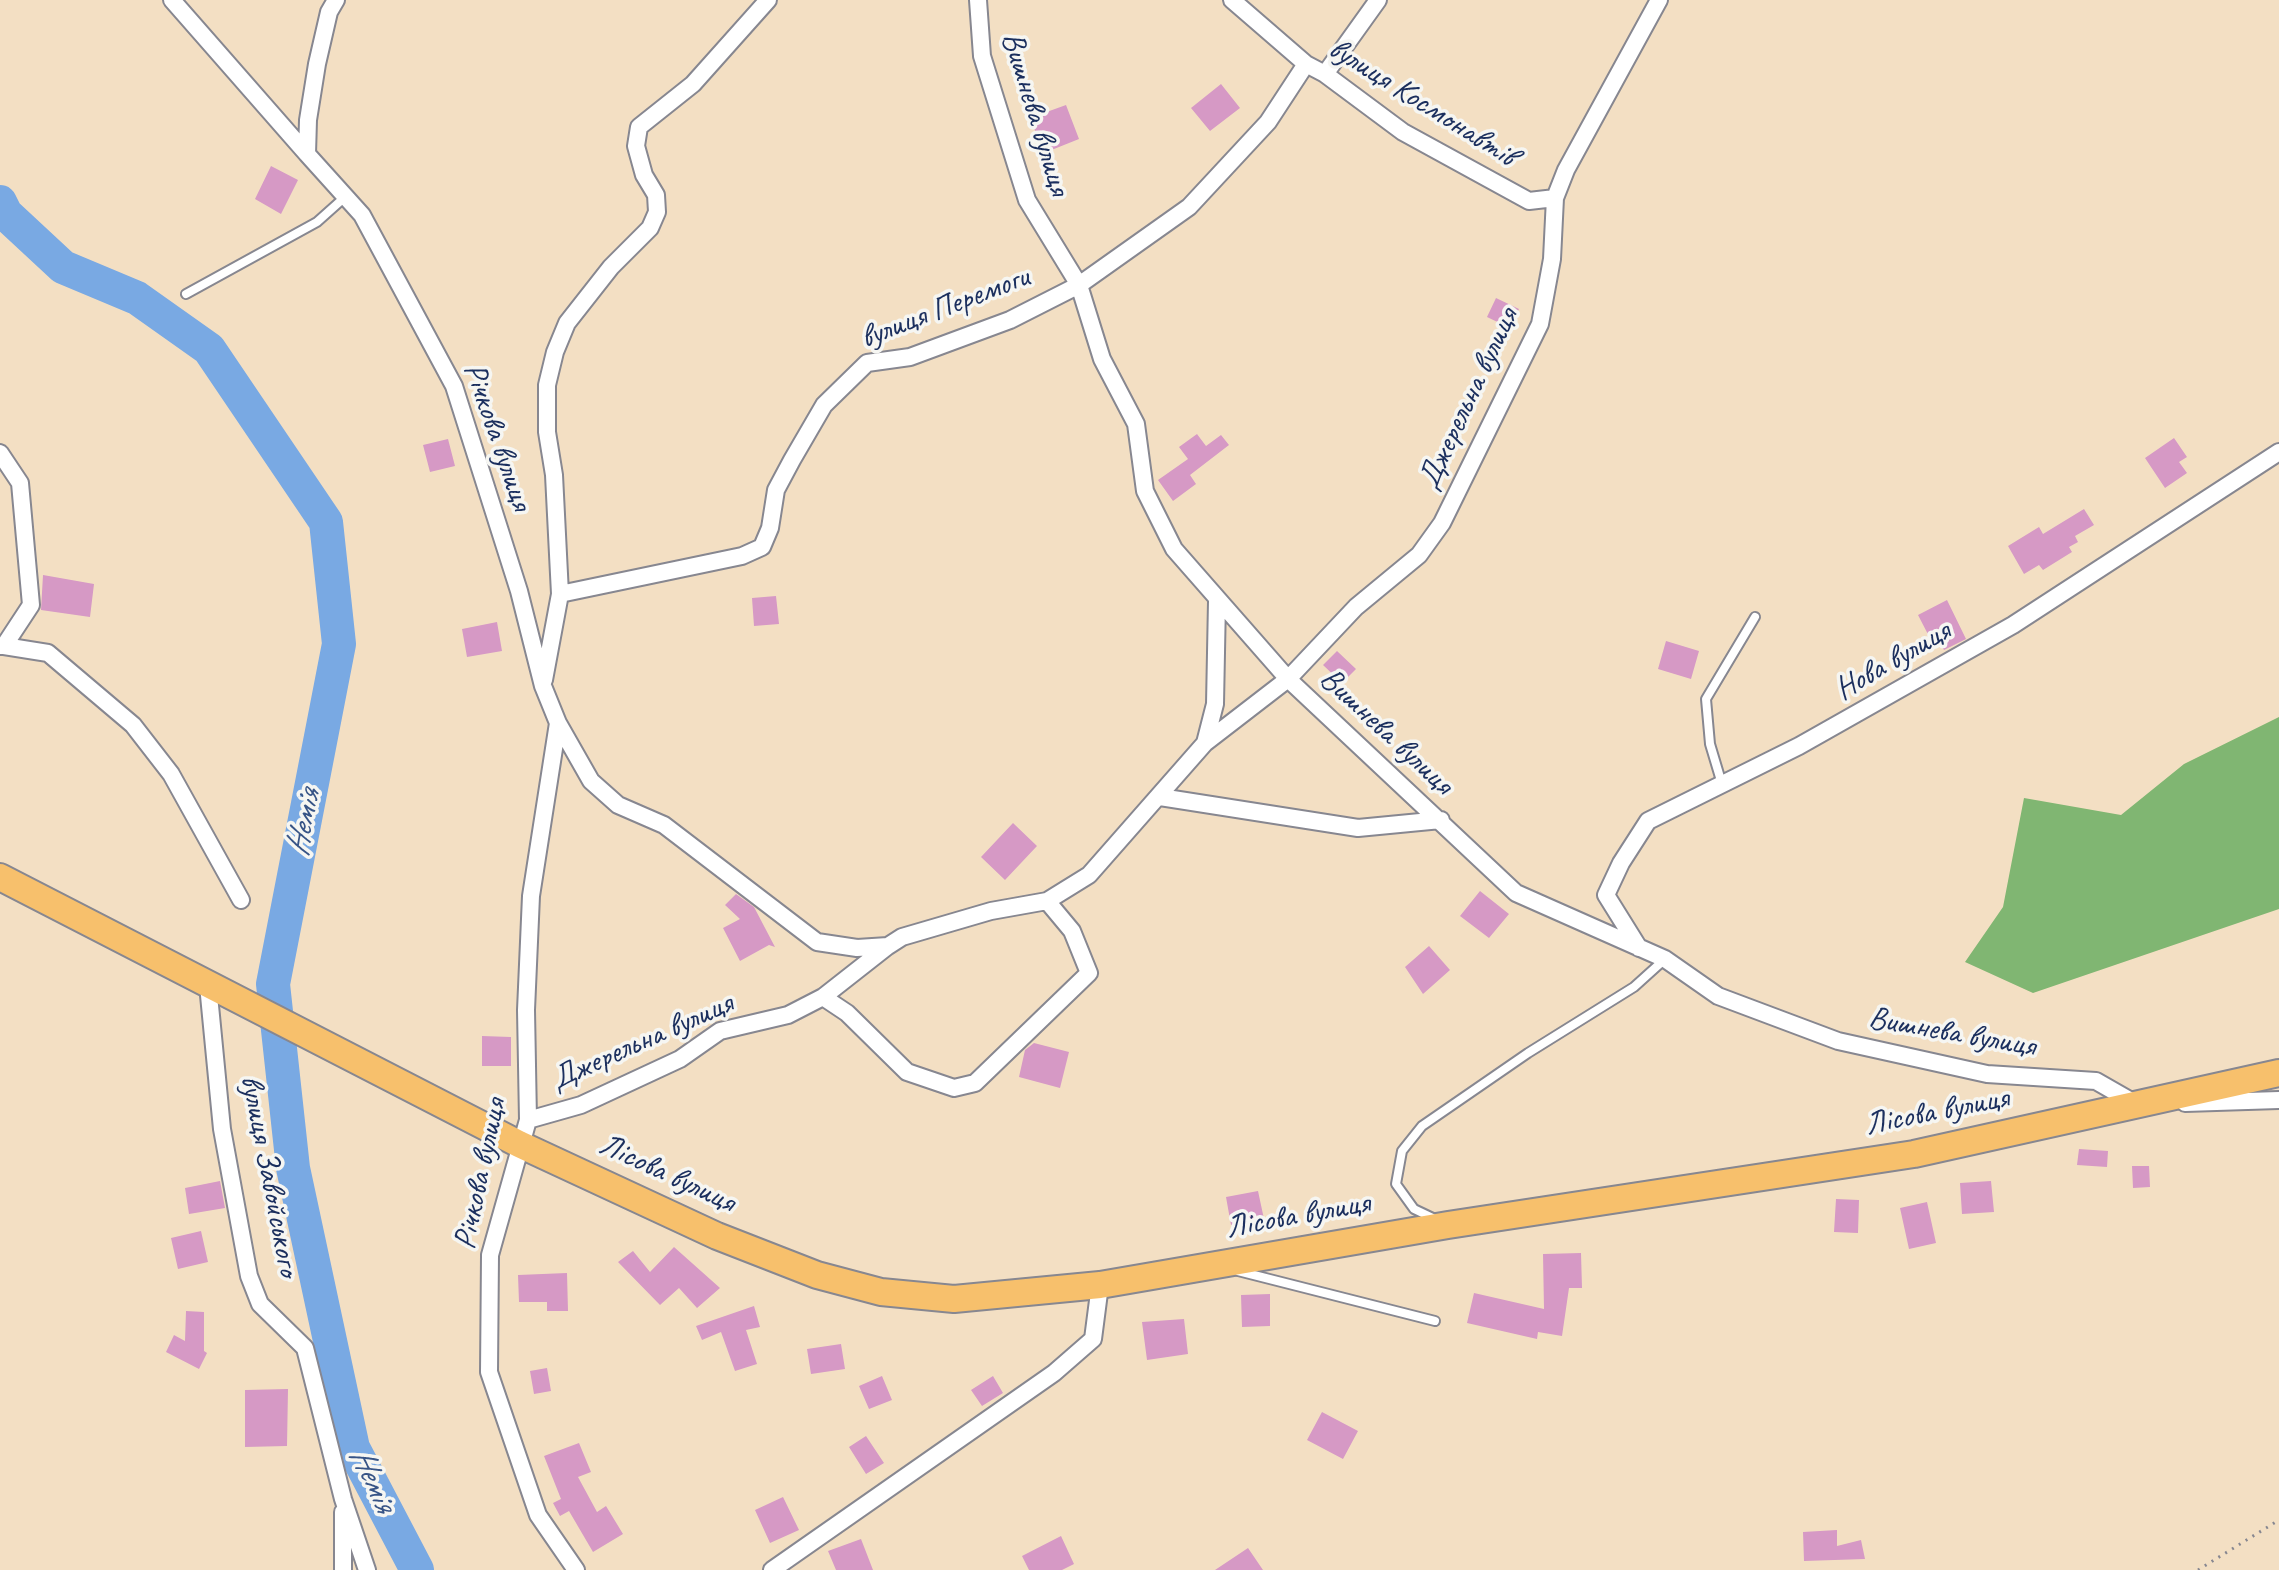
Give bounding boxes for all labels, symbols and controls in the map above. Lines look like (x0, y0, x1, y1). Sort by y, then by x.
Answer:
street label: Вишнева вулиця (992, 28, 1078, 200)
street label: вулиця Космонавтів (1321, 30, 1523, 176)
street label: вулиця Перемоги (855, 258, 1035, 358)
street label: Джерельна вулиця (1410, 302, 1528, 496)
street label: Річкова вулиця (454, 358, 540, 516)
street label: Нова вулиця (1828, 613, 1958, 709)
street label: Вишнева вулиця (1311, 660, 1461, 804)
water label: Немія (278, 786, 330, 860)
street label: Джерельна вулиця (545, 985, 739, 1099)
street label: Вишнева вулиця (1866, 999, 2038, 1067)
street label: вулиця Завойського (231, 1072, 307, 1280)
street label: Лісова вулиця (1862, 1079, 2012, 1145)
street label: Річкова вулиця (446, 1095, 516, 1253)
street label: Лісова вулиця (593, 1126, 741, 1222)
street label: Лісова вулиця (1223, 1184, 1373, 1248)
water label: Немія (339, 1441, 405, 1519)

